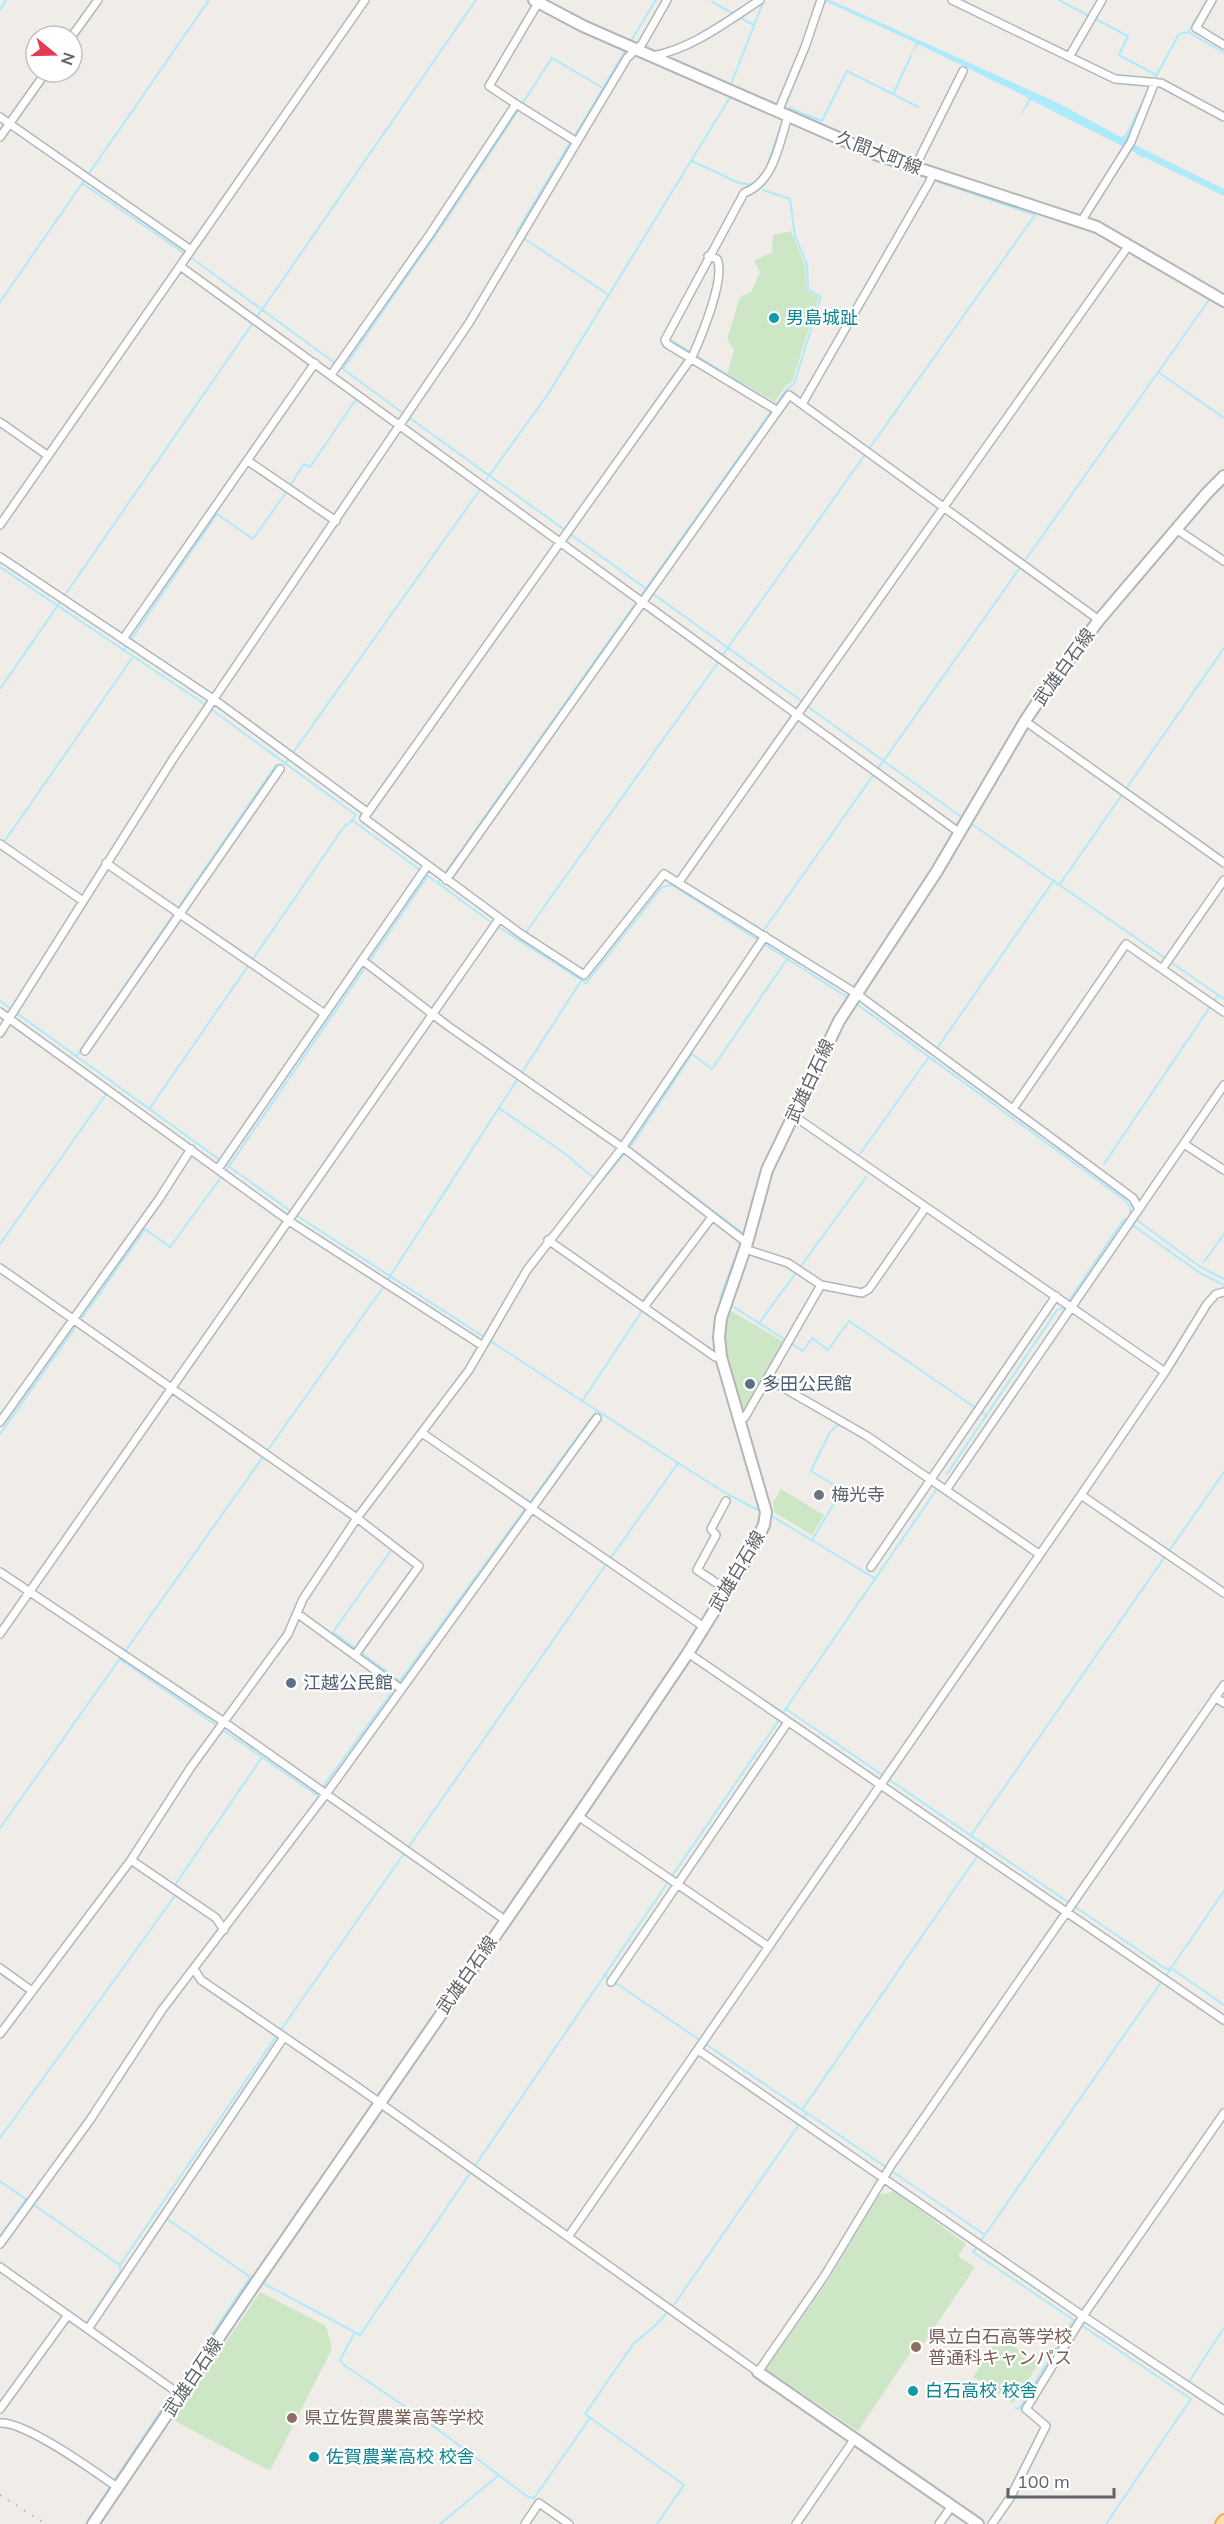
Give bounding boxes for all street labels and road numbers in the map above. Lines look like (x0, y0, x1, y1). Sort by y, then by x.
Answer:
street label: 久間大町線 (833, 126, 925, 179)
street label: 武雄白石線 (1028, 624, 1099, 710)
street label: 武雄白石線 (780, 1035, 839, 1126)
street label: 武雄白石線 (704, 1526, 770, 1615)
street label: 武雄白石線 (431, 1931, 502, 2018)
street label: 武雄白石線 (158, 2333, 227, 2420)

